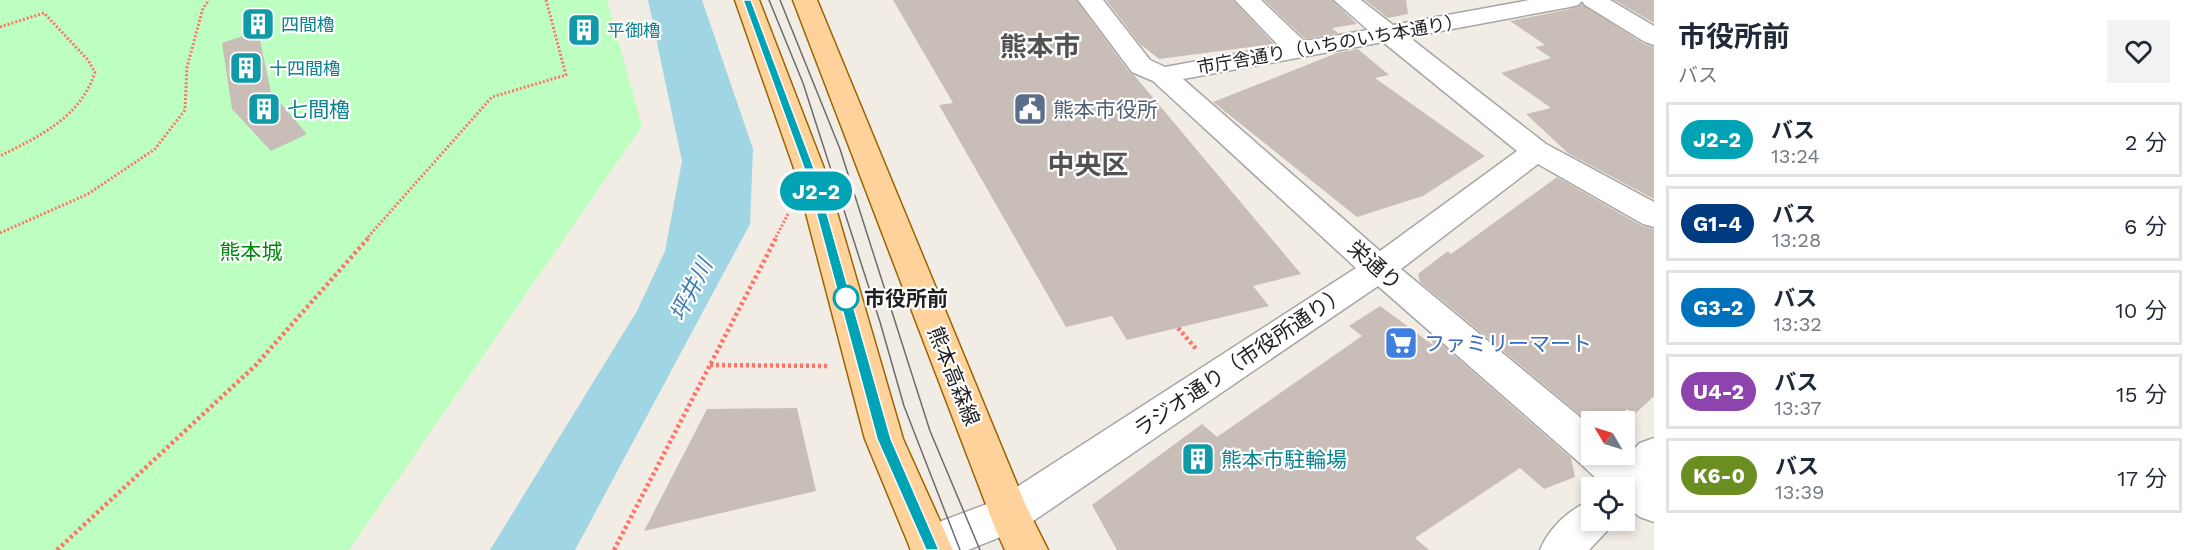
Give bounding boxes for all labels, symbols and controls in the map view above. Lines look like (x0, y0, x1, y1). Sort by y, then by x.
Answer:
building icon: 四間櫓 (240, 6, 276, 42)
street label: 市庁舎通り（いちのいち本通り） (1195, 10, 1465, 78)
building icon: 平御櫓 (566, 12, 602, 48)
place label: 四間櫓 (281, 14, 335, 35)
place label: 平御櫓 (607, 20, 661, 41)
text: 市役所前 (1678, 20, 1790, 53)
button: heart (2107, 20, 2170, 83)
district label: 熊本市 (1000, 31, 1081, 63)
building icon: 十四間櫓 (228, 50, 264, 86)
place label: 十四間櫓 (269, 58, 341, 79)
text: バス (1678, 63, 1718, 87)
building icon: 七間櫓 (246, 91, 282, 127)
public building icon: 熊本市役所 (1012, 91, 1048, 127)
place label: 七間櫓 (287, 97, 350, 122)
place label: 熊本市役所 (1053, 97, 1158, 122)
text: バス (1771, 118, 1815, 143)
text: J2-2 (1693, 127, 1741, 152)
text: 2 分 (2125, 130, 2167, 155)
text: 13:24 (1771, 144, 1820, 168)
district label: 中央区 (1048, 149, 1129, 181)
line badge: J2-2 (774, 172, 858, 210)
text: J2-2 (792, 179, 840, 204)
text: バス (1772, 202, 1816, 227)
text: G1-4 (1693, 211, 1742, 236)
text: 6 分 (2124, 214, 2167, 239)
text: 13:28 (1772, 228, 1821, 252)
street label: 栄通り (1343, 235, 1407, 295)
park label: 熊本城 (220, 239, 283, 264)
water label: 坪井川 (665, 253, 718, 325)
street label: ラジオ通り（市役所通り） (1129, 280, 1351, 442)
marker: 市役所前 (833, 285, 859, 311)
place label: 市役所前 (864, 286, 948, 311)
text: バス (1773, 286, 1817, 311)
text: G3-2 (1693, 295, 1743, 320)
text: 10 分 (2115, 298, 2167, 323)
text: 13:32 (1773, 312, 1822, 336)
street label: 熊本高森線 (923, 323, 985, 429)
supermarket icon: ファミリーマート (1383, 325, 1419, 361)
place label: ファミリーマート (1424, 331, 1592, 356)
text: バス (1774, 370, 1818, 395)
text: U4-2 (1693, 379, 1744, 404)
text: 15 分 (2116, 382, 2167, 407)
text: 13:37 (1774, 396, 1822, 420)
north arrow (1581, 411, 1635, 465)
map controls (1581, 411, 1635, 531)
building icon: 熊本市駐輪場 (1180, 441, 1216, 477)
place label: 熊本市駐輪場 (1221, 447, 1347, 472)
text: バス (1775, 454, 1819, 479)
text: K6-0 (1693, 463, 1745, 488)
text: 17 分 (2117, 466, 2167, 491)
button: locate (1581, 477, 1635, 531)
text: 13:39 (1775, 480, 1824, 504)

